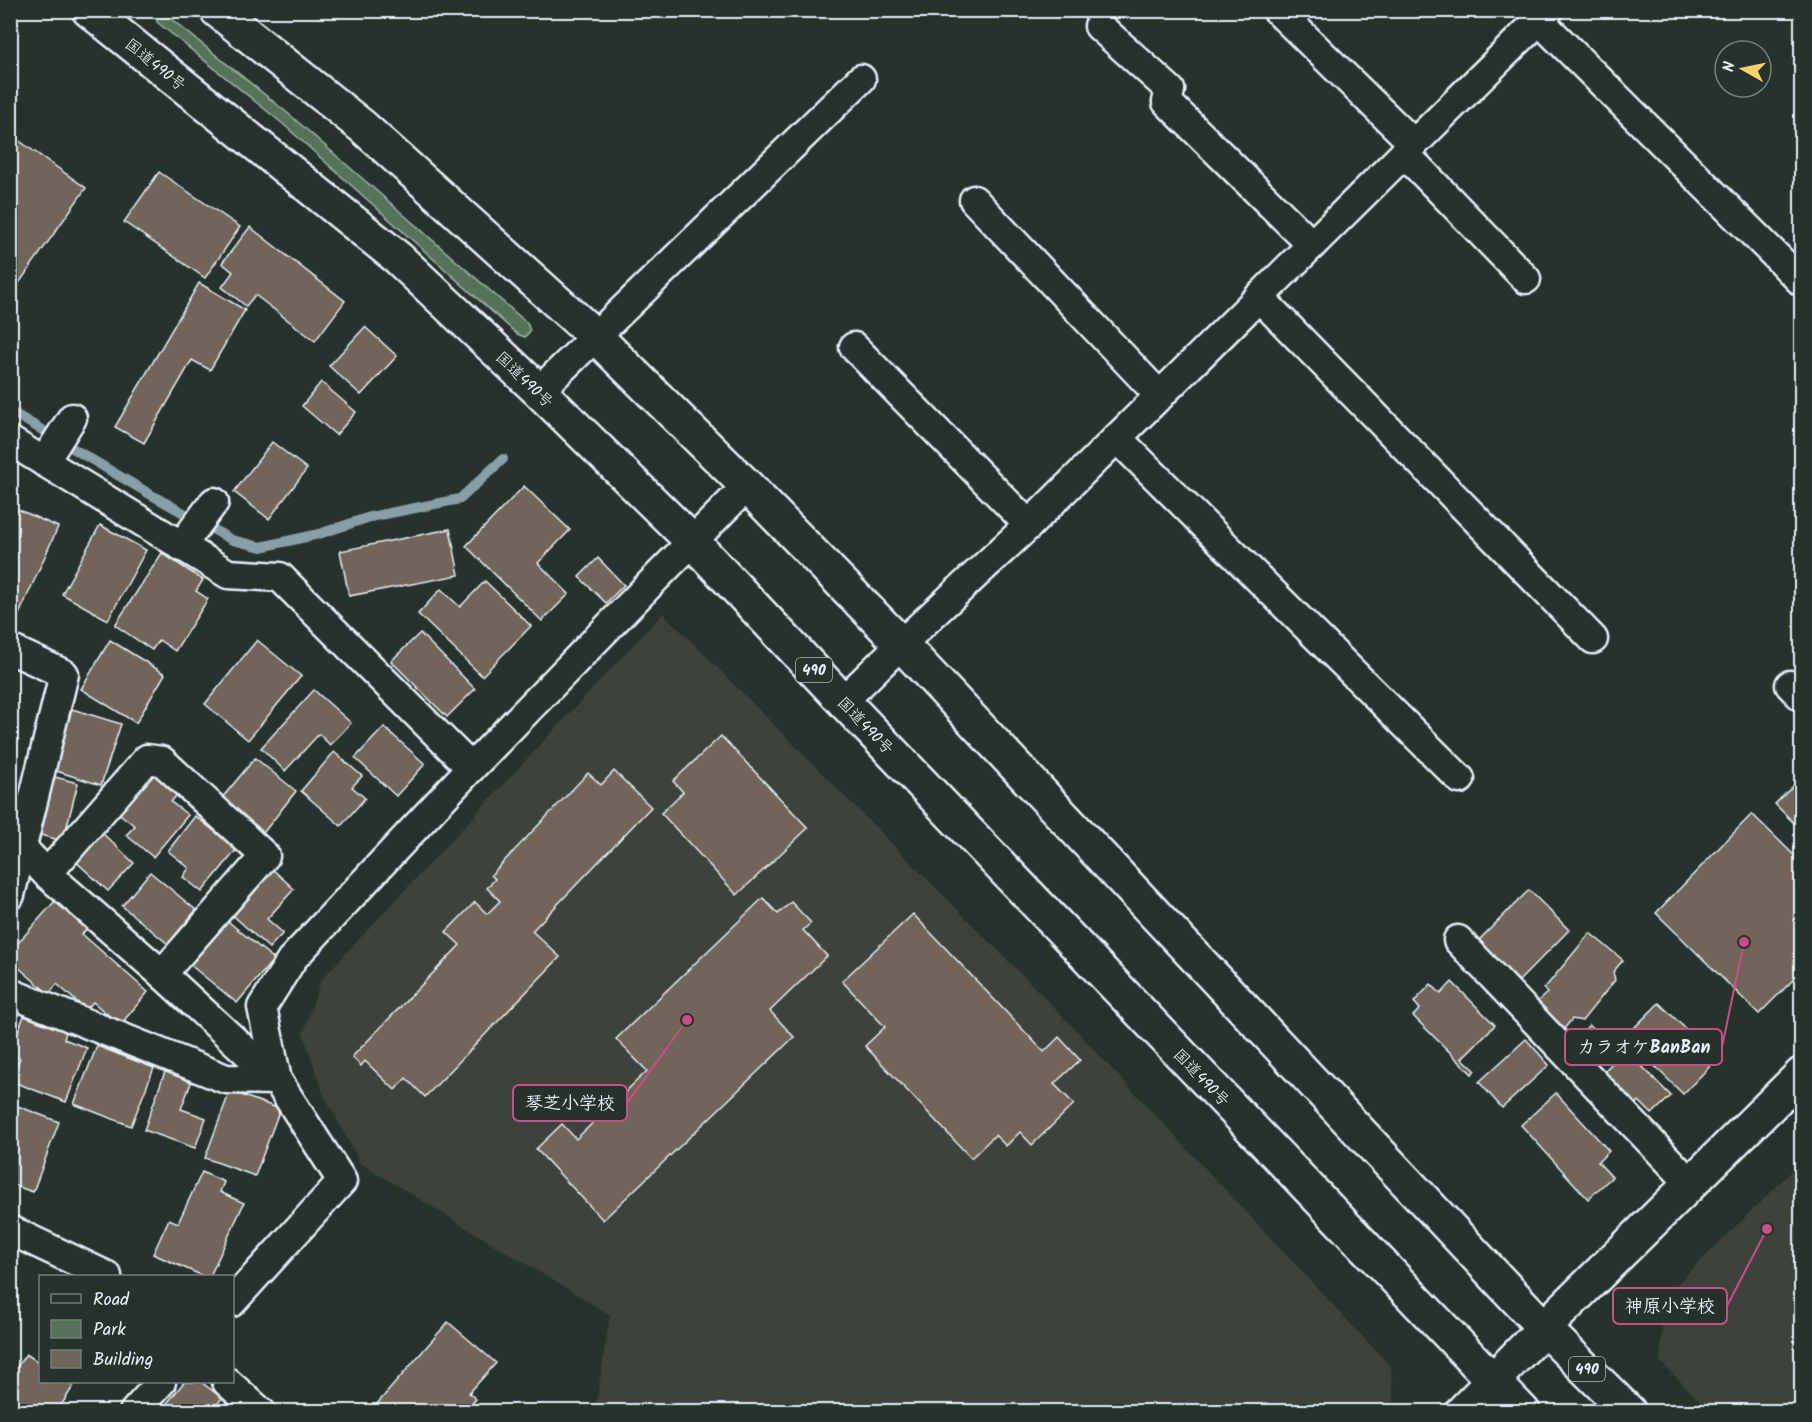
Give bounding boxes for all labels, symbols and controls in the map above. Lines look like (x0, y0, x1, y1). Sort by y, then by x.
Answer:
street label: 国道490号 (119, 33, 191, 98)
north arrow (1713, 39, 1773, 99)
text: N (1717, 60, 1743, 74)
street label: 国道490号 (489, 346, 559, 414)
road number: 490 (796, 658, 832, 682)
street label: 国道490号 (831, 691, 899, 761)
callout: カラオケBanBan (1565, 1029, 1722, 1065)
text: カラオケBanBan (1578, 1034, 1710, 1063)
street label: 国道490号 (1167, 1043, 1235, 1113)
callout: 琴芝小学校 (513, 1085, 627, 1121)
text: 琴芝小学校 (525, 1090, 615, 1119)
legend (39, 1275, 234, 1383)
text: Road (93, 1286, 130, 1315)
callout: 神原小学校 (1613, 1288, 1727, 1324)
text: 神原小学校 (1625, 1293, 1715, 1322)
text: Park (93, 1316, 126, 1345)
text: Building (93, 1346, 153, 1375)
road number: 490 (1569, 1357, 1605, 1381)

